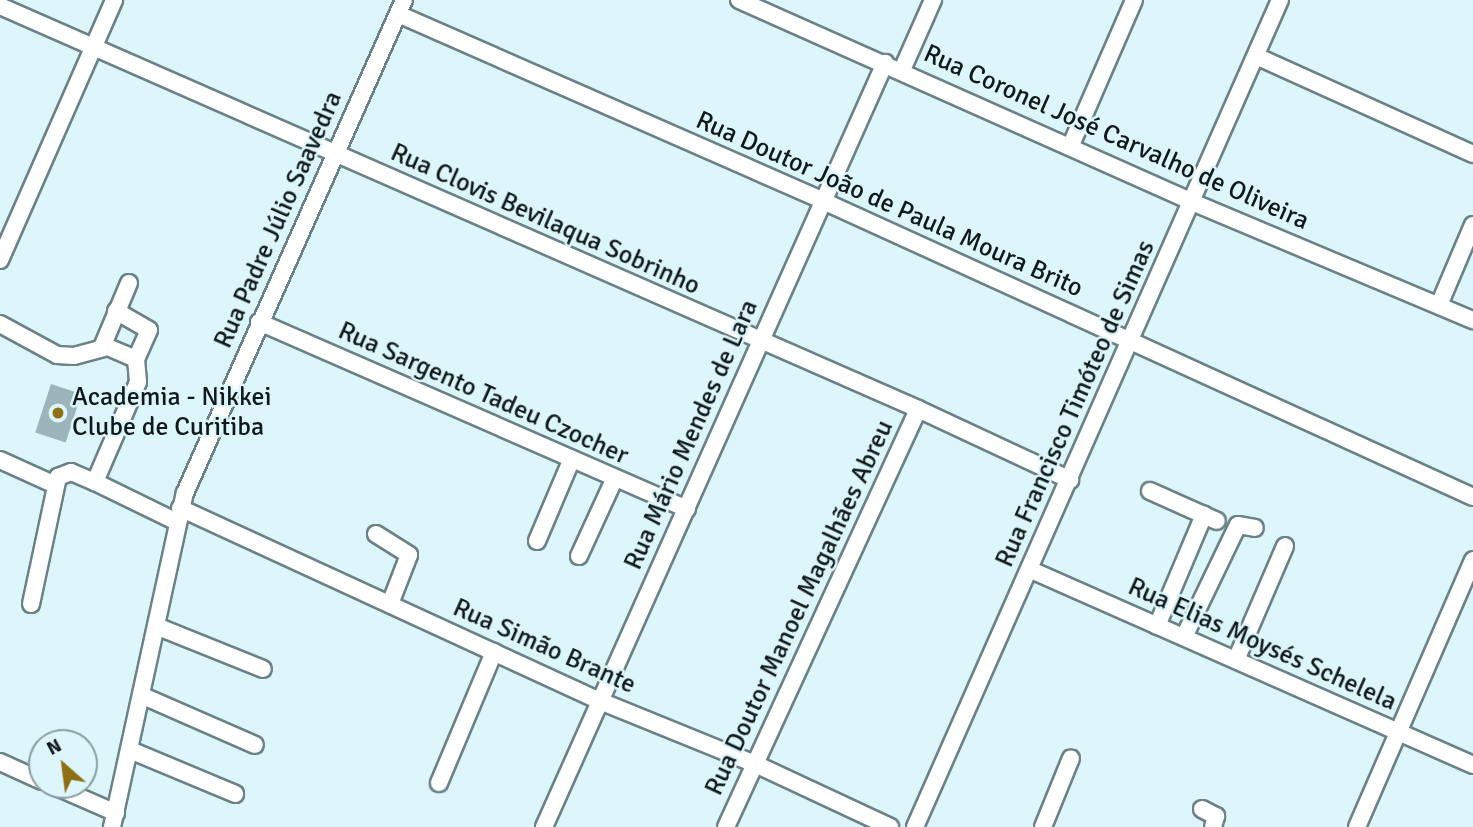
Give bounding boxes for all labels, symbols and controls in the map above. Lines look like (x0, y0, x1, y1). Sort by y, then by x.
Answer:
street label: Rua Coronel José Carvalho de Oliveira (918, 39, 1314, 237)
street label: Rua Padre Júlio Saavedra (208, 87, 350, 353)
street label: Rua Doutor João de Paula Moura Brito (691, 105, 1087, 305)
street label: Rua Clovis Bevilaqua Sobrinho (385, 138, 705, 302)
street label: Rua Francisco Timóteo de Simas (990, 236, 1162, 572)
street label: Rua Mário Mendes de Lara (618, 295, 766, 575)
street label: Rua Sargento Tadeu Czocher (333, 316, 633, 472)
place label: Academia - Nikkei Clube de Curitiba (72, 382, 272, 444)
marker: Academia - Nikkei Clube de Curitiba (50, 405, 66, 421)
street label: Rua Doutor Manoel Magalhães Abreu (699, 415, 901, 801)
street label: Rua Elias Moysés Schelela (1123, 572, 1401, 718)
street label: Rua Simão Brante (448, 593, 640, 701)
north arrow (28, 729, 98, 799)
text: N (43, 734, 66, 761)

